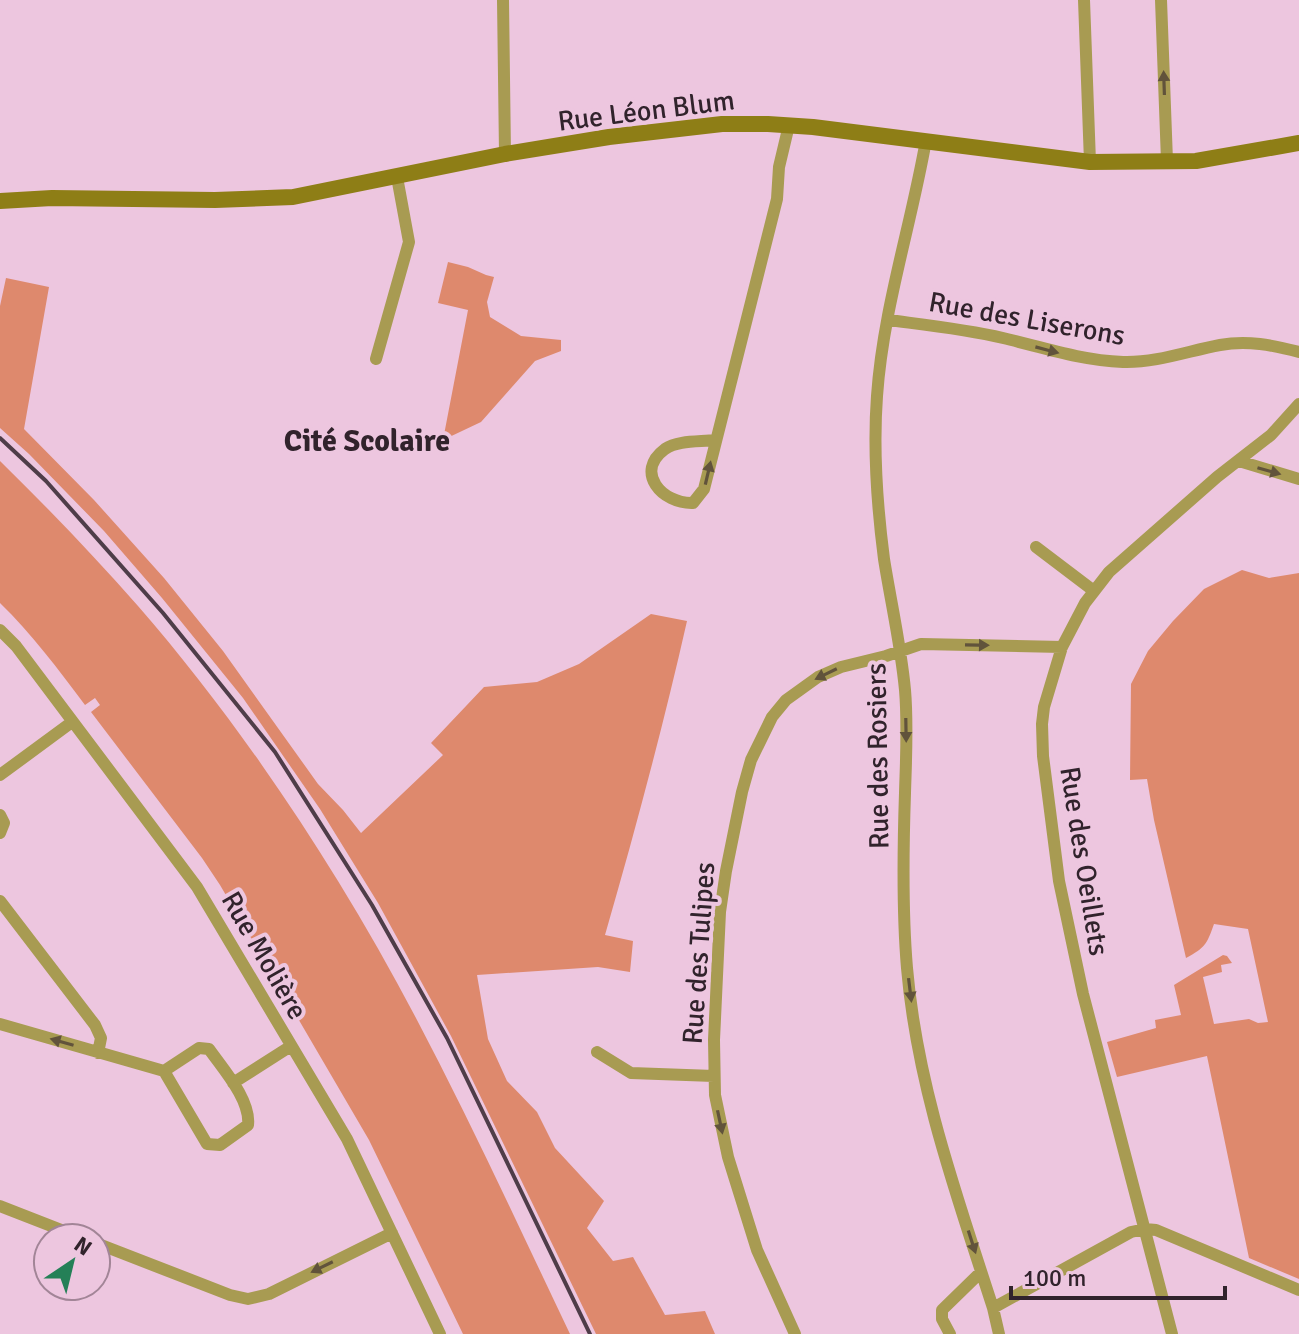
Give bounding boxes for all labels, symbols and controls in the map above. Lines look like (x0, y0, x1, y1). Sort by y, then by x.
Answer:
one-way arrow (1158, 70, 1171, 95)
street label: Rue Léon Blum (556, 83, 737, 139)
street label: Rue des Liserons (926, 285, 1128, 353)
one-way arrow (1035, 344, 1059, 357)
district label: Cité Scolaire (284, 423, 450, 460)
one-way arrow (702, 461, 715, 486)
one-way arrow (1256, 465, 1281, 477)
one-way arrow (965, 639, 990, 652)
street label: Rue des Rosiers (859, 663, 897, 849)
one-way arrow (814, 667, 837, 681)
one-way arrow (900, 718, 912, 743)
street label: Rue des Oeillets (1052, 764, 1116, 958)
street label: Rue des Tulipes (676, 861, 722, 1045)
street label: Rue Molière (214, 885, 314, 1026)
one-way arrow (904, 977, 917, 1002)
one-way arrow (49, 1036, 74, 1048)
one-way arrow (714, 1110, 727, 1135)
north arrow (32, 1222, 112, 1302)
one-way arrow (966, 1230, 978, 1254)
text: N (69, 1231, 97, 1261)
scale bar (1011, 1250, 1225, 1300)
one-way arrow (310, 1261, 333, 1274)
text: 100 m (1023, 1263, 1086, 1293)

